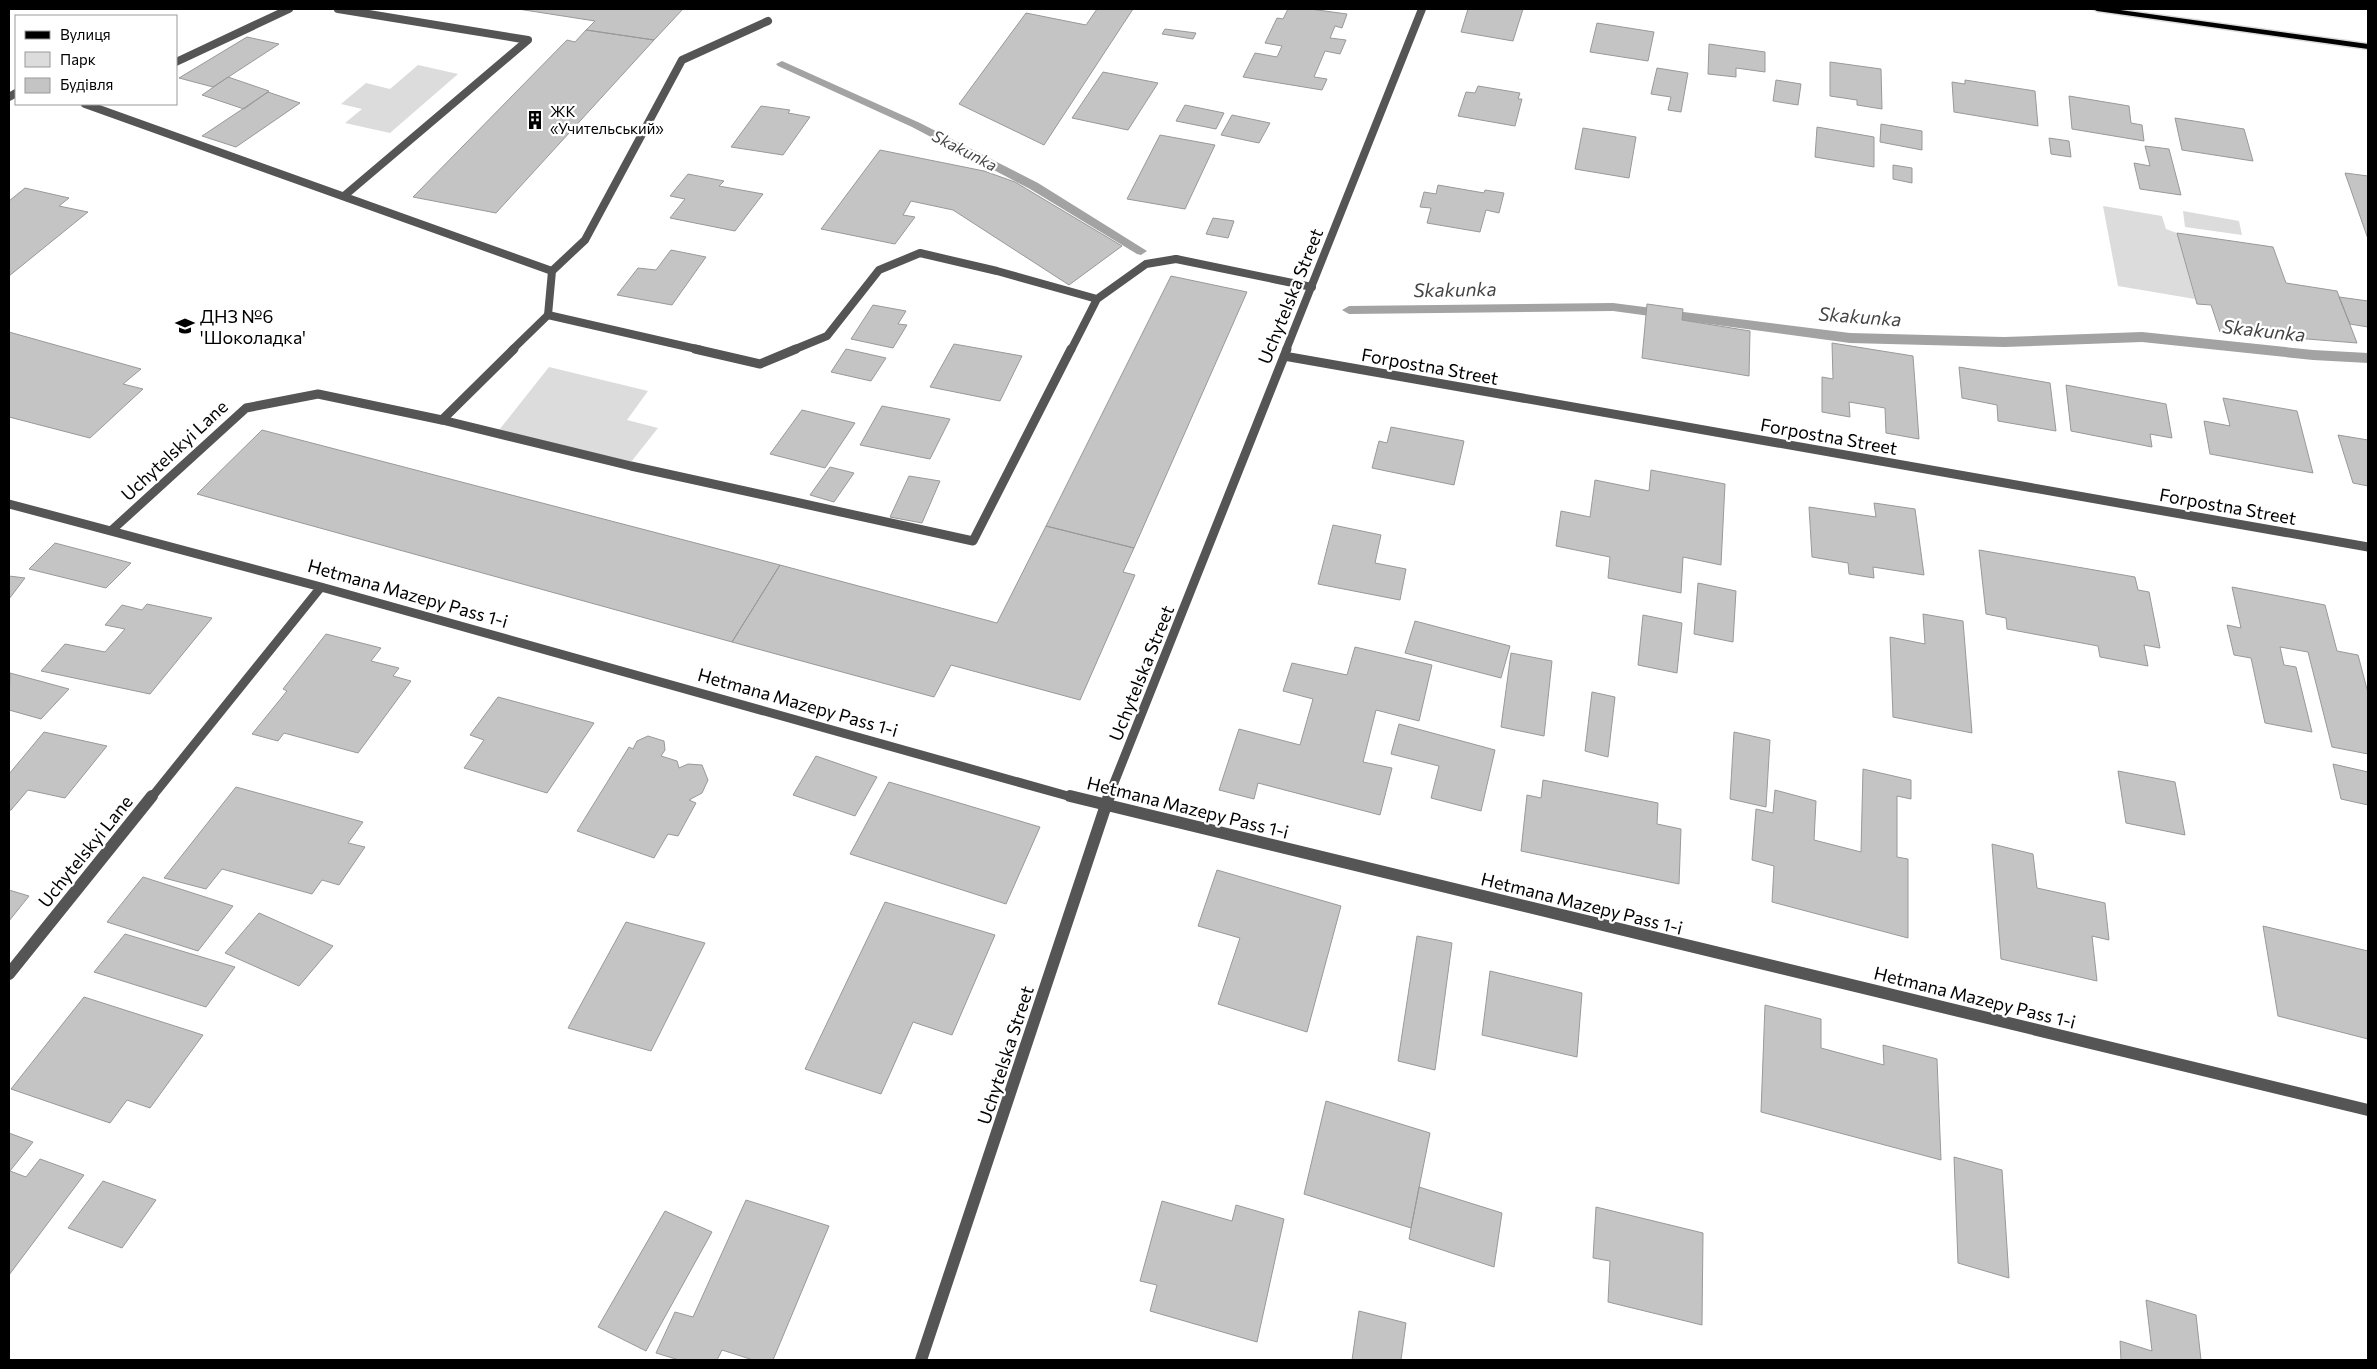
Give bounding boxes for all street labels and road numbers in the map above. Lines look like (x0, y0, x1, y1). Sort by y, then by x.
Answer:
street label: Uchytelska Street (1253, 225, 1327, 367)
street label: Forpostna Street (1360, 343, 1500, 389)
street label: Uchytelskyi Lane (116, 395, 232, 505)
street label: Forpostna Street (1759, 413, 1899, 459)
street label: Forpostna Street (2158, 483, 2298, 529)
street label: Hetmana Mazepy Pass 1-i (305, 554, 511, 632)
street label: Uchytelska Street (1104, 602, 1178, 744)
street label: Hetmana Mazepy Pass 1-i (695, 663, 901, 741)
street label: Hetmana Mazepy Pass 1-i (1085, 771, 1291, 843)
street label: Uchytelskyi Lane (33, 791, 137, 911)
street label: Hetmana Mazepy Pass 1-i (1479, 867, 1685, 939)
street label: Hetmana Mazepy Pass 1-i (1872, 961, 2078, 1033)
street label: Uchytelska Street (972, 983, 1038, 1127)

